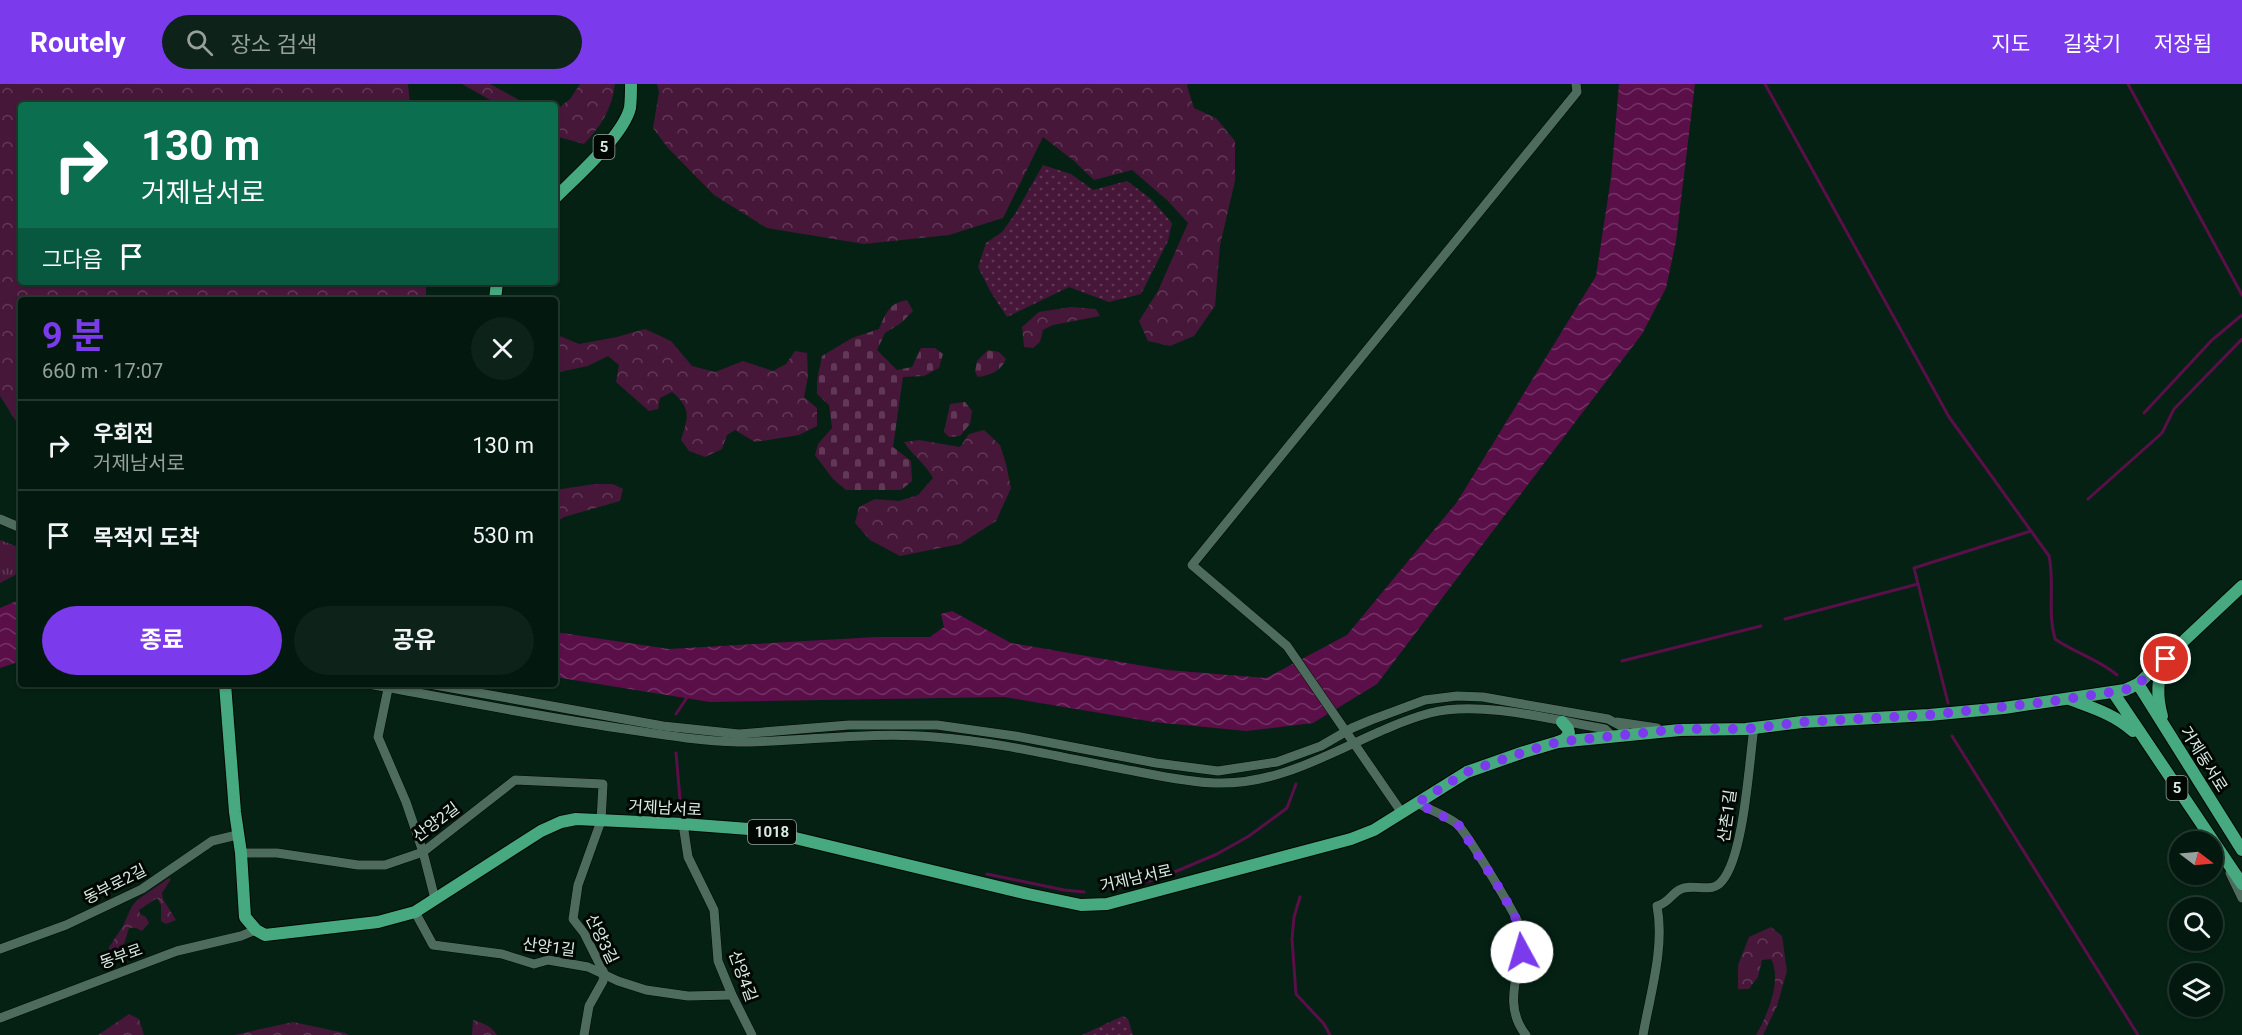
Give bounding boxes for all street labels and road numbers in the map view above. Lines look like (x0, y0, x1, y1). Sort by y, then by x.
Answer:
road number: 5 (594, 135, 614, 159)
street label: 거제동서로 (2176, 723, 2232, 795)
road number: 5 (2166, 776, 2188, 800)
street label: 산촌1길 (1714, 788, 1740, 844)
street label: 거제남서로 (628, 797, 703, 819)
street label: 산양2길 (409, 798, 463, 846)
road number: 1018 (748, 820, 796, 844)
street label: 동부로2길 (80, 860, 150, 908)
street label: 거제남서로 (1098, 860, 1174, 896)
street label: 산양3길 (582, 911, 622, 967)
street label: 산양1길 (521, 934, 577, 960)
street label: 동부로 (97, 939, 145, 972)
street label: 산양4길 (725, 948, 761, 1004)

